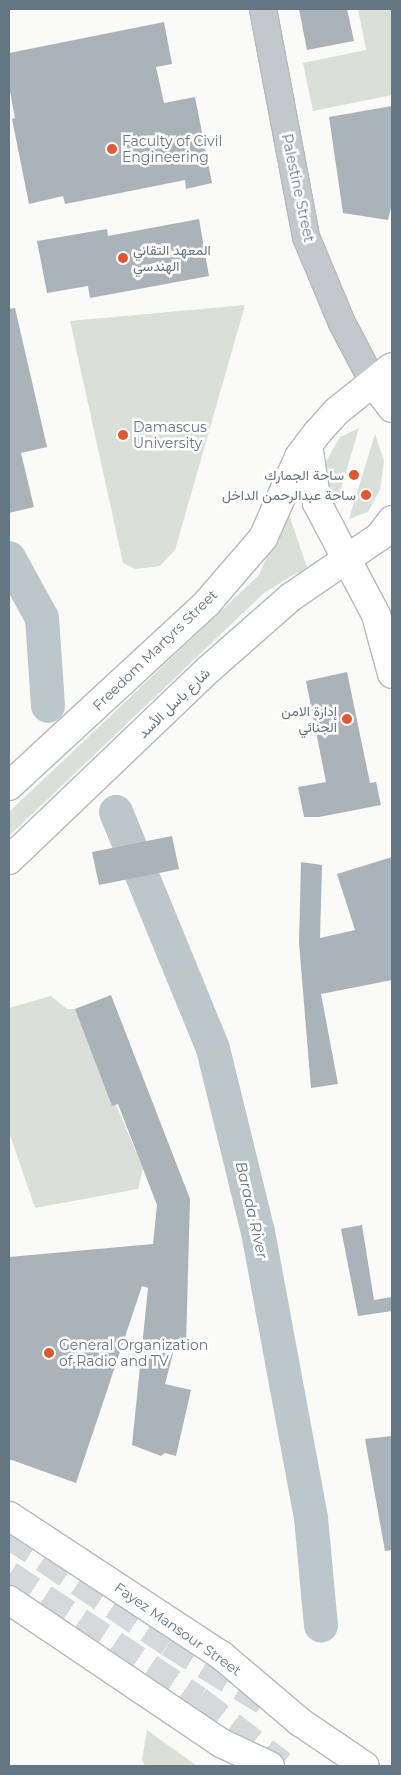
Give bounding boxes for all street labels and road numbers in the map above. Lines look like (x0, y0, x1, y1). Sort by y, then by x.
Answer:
street label: Palestine Street (278, 132, 318, 244)
street label: Freedom Martyrs Street (89, 586, 221, 714)
street label: شارع باسل الأسد (135, 665, 213, 741)
street label: Fayez Mansour Street (111, 1579, 245, 1679)

